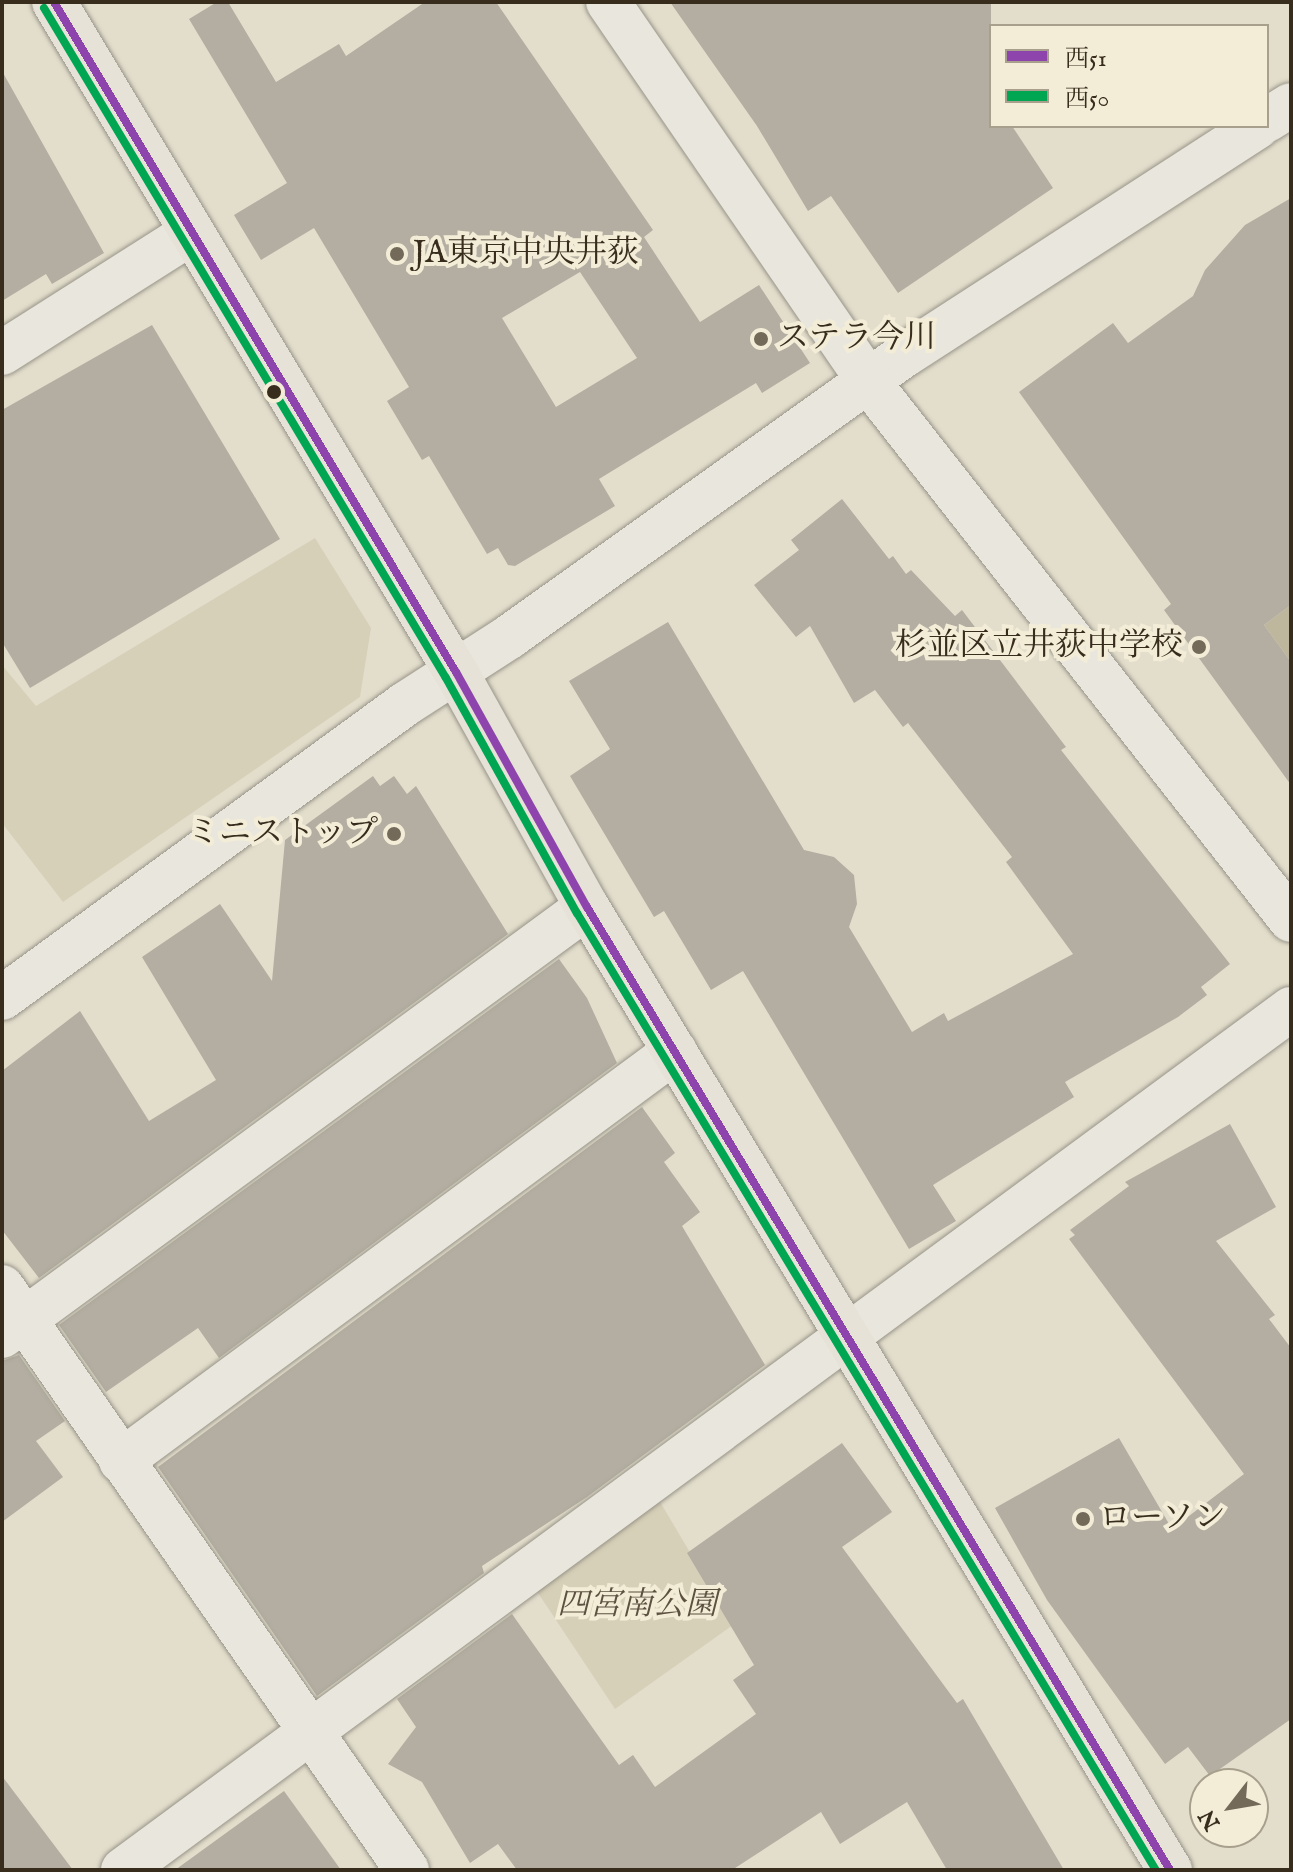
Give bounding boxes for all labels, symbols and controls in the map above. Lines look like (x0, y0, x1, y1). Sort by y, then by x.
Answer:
legend (989, 24, 1269, 128)
text: 西51 (1065, 44, 1107, 75)
text: 西50 (1065, 84, 1109, 115)
place label: JA東京中央井荻 (413, 235, 639, 273)
marker: JA東京中央井荻 (388, 245, 406, 263)
place label: ステラ今川 (777, 320, 937, 358)
marker: ステラ今川 (752, 330, 770, 348)
unlabelled marker (266, 384, 282, 400)
place label: 杉並区立井荻中学校 (895, 628, 1183, 666)
marker: 杉並区立井荻中学校 (1190, 638, 1208, 656)
place label: ミニストップ (186, 815, 378, 853)
marker: ミニストップ (385, 825, 403, 843)
place label: ローソン (1099, 1500, 1227, 1538)
marker: ローソン (1074, 1510, 1092, 1528)
park label: 四宮南公園 (557, 1587, 717, 1625)
north arrow (1189, 1768, 1269, 1848)
text: N (1193, 1804, 1227, 1835)

